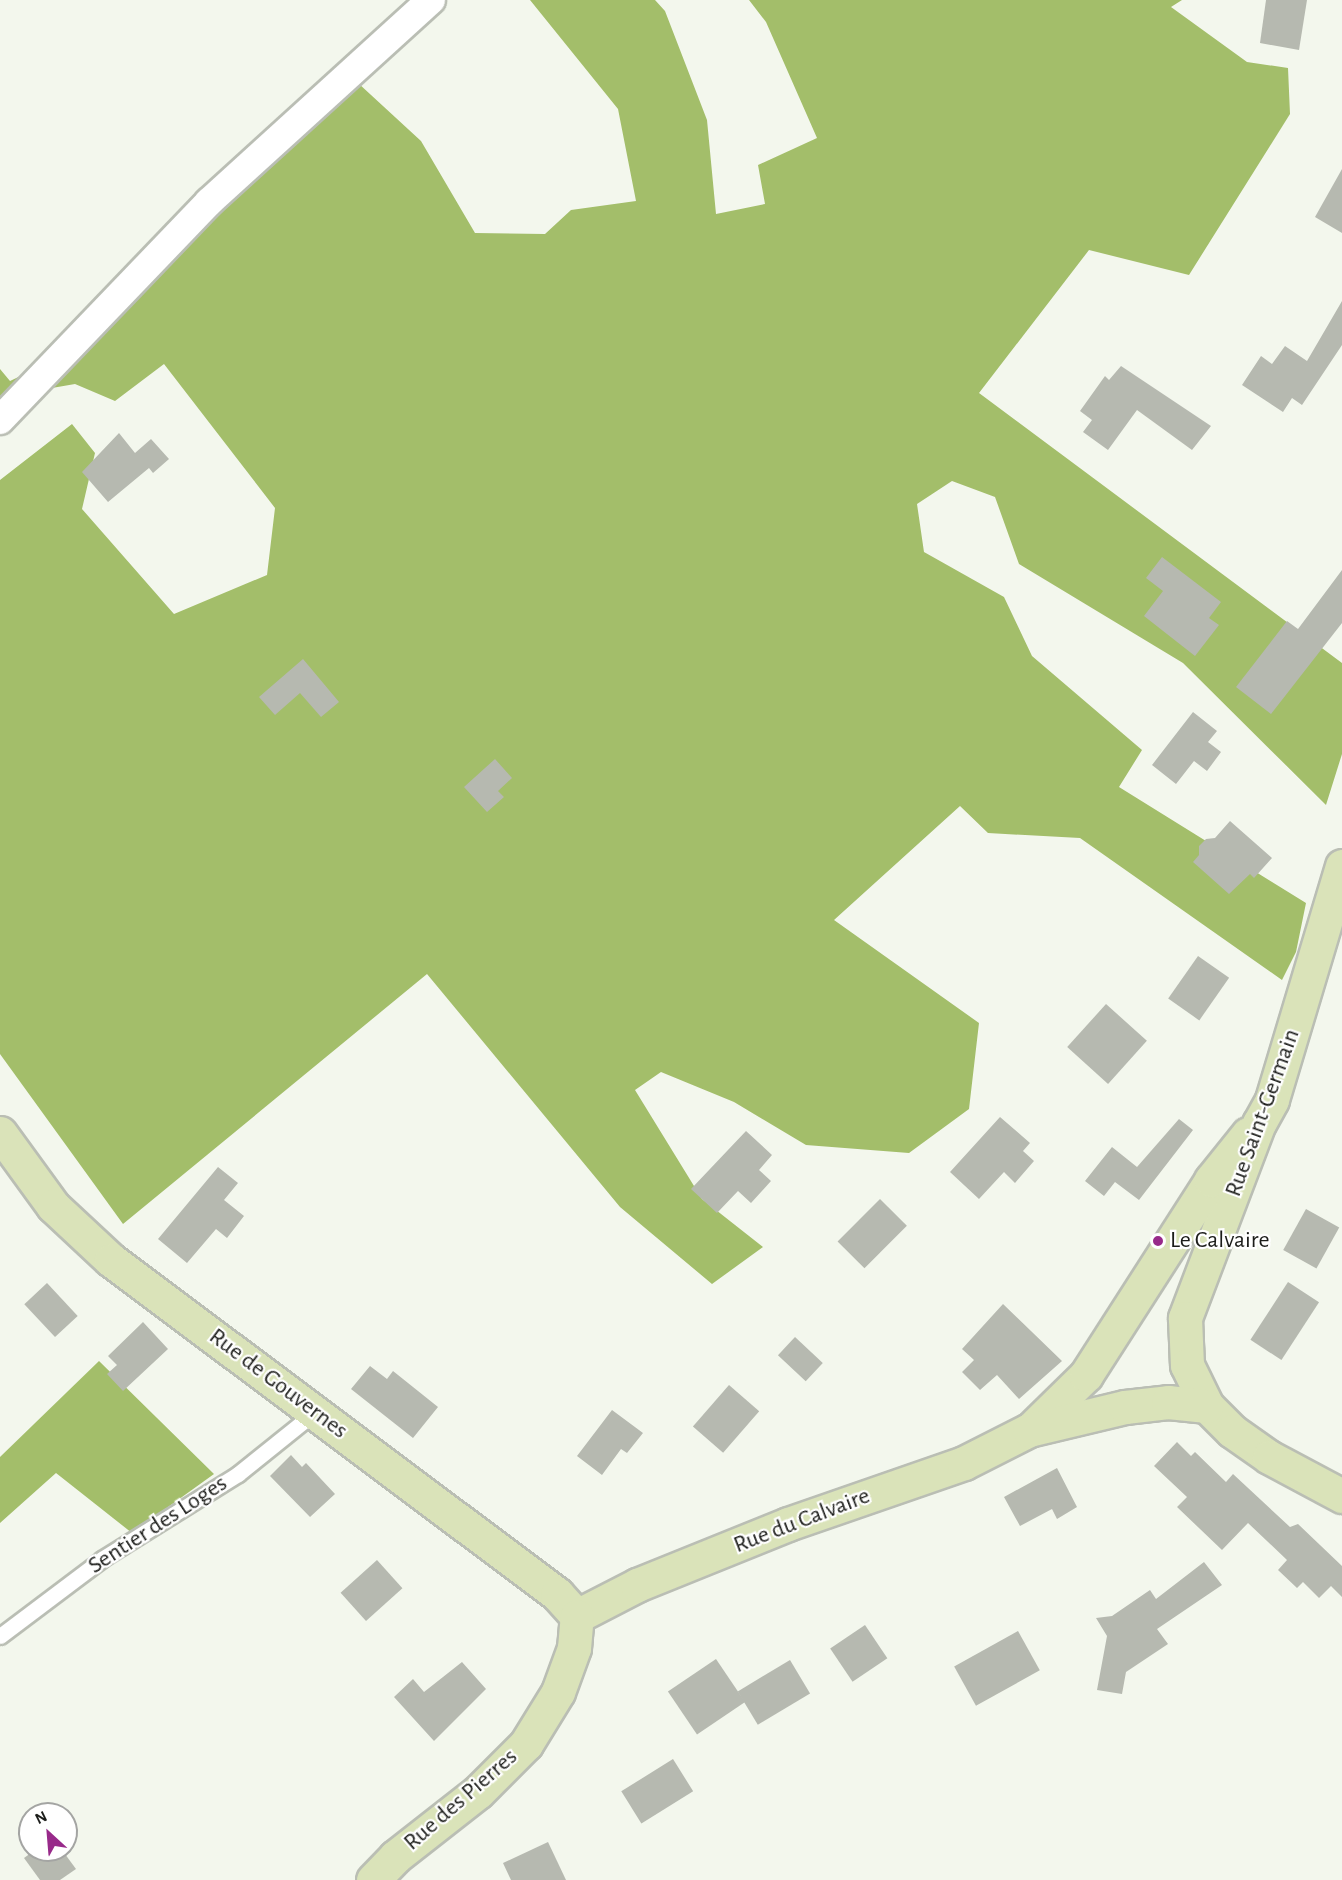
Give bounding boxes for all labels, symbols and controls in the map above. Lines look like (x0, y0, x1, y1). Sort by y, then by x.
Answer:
street label: Rue Saint-Germain (1219, 1025, 1307, 1201)
place label: Le Calvaire (1170, 1227, 1270, 1255)
marker: Le Calvaire (1151, 1234, 1165, 1248)
street label: Rue de Gouvernes (203, 1323, 353, 1445)
street label: Sentier des Loges (83, 1469, 233, 1581)
street label: Rue du Calvaire (730, 1482, 874, 1560)
street label: Rue des Pierres (398, 1743, 524, 1857)
north arrow (18, 1802, 78, 1862)
text: N (32, 1808, 49, 1827)

